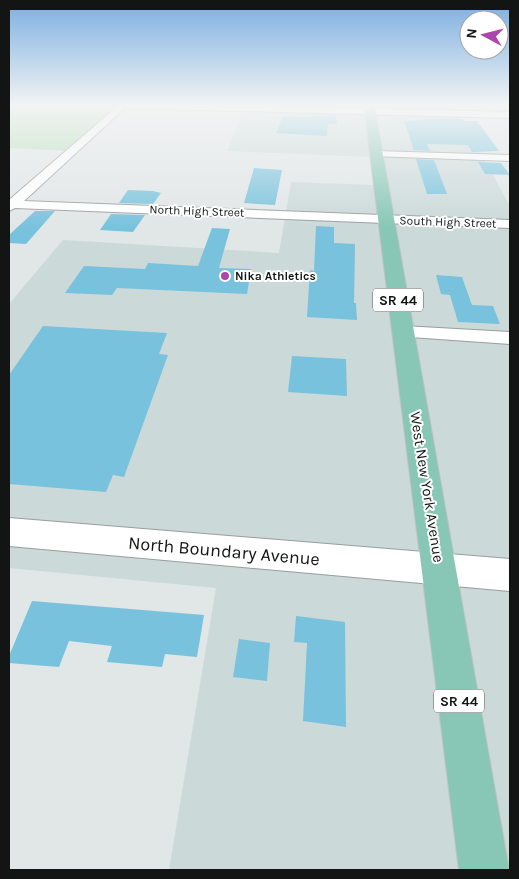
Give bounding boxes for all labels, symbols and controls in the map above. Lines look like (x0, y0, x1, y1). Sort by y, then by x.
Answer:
north arrow (459, 10, 509, 60)
text: N (463, 27, 481, 39)
street label: North High Street (149, 202, 245, 220)
street label: South High Street (399, 213, 497, 231)
place label: Nika Athletics (235, 269, 316, 283)
marker: Nika Athletics (219, 270, 231, 282)
road number: SR 44 (373, 288, 423, 312)
street label: West New York Avenue (406, 410, 448, 564)
street label: North Boundary Avenue (127, 532, 321, 570)
road number: SR 44 (434, 689, 484, 712)

